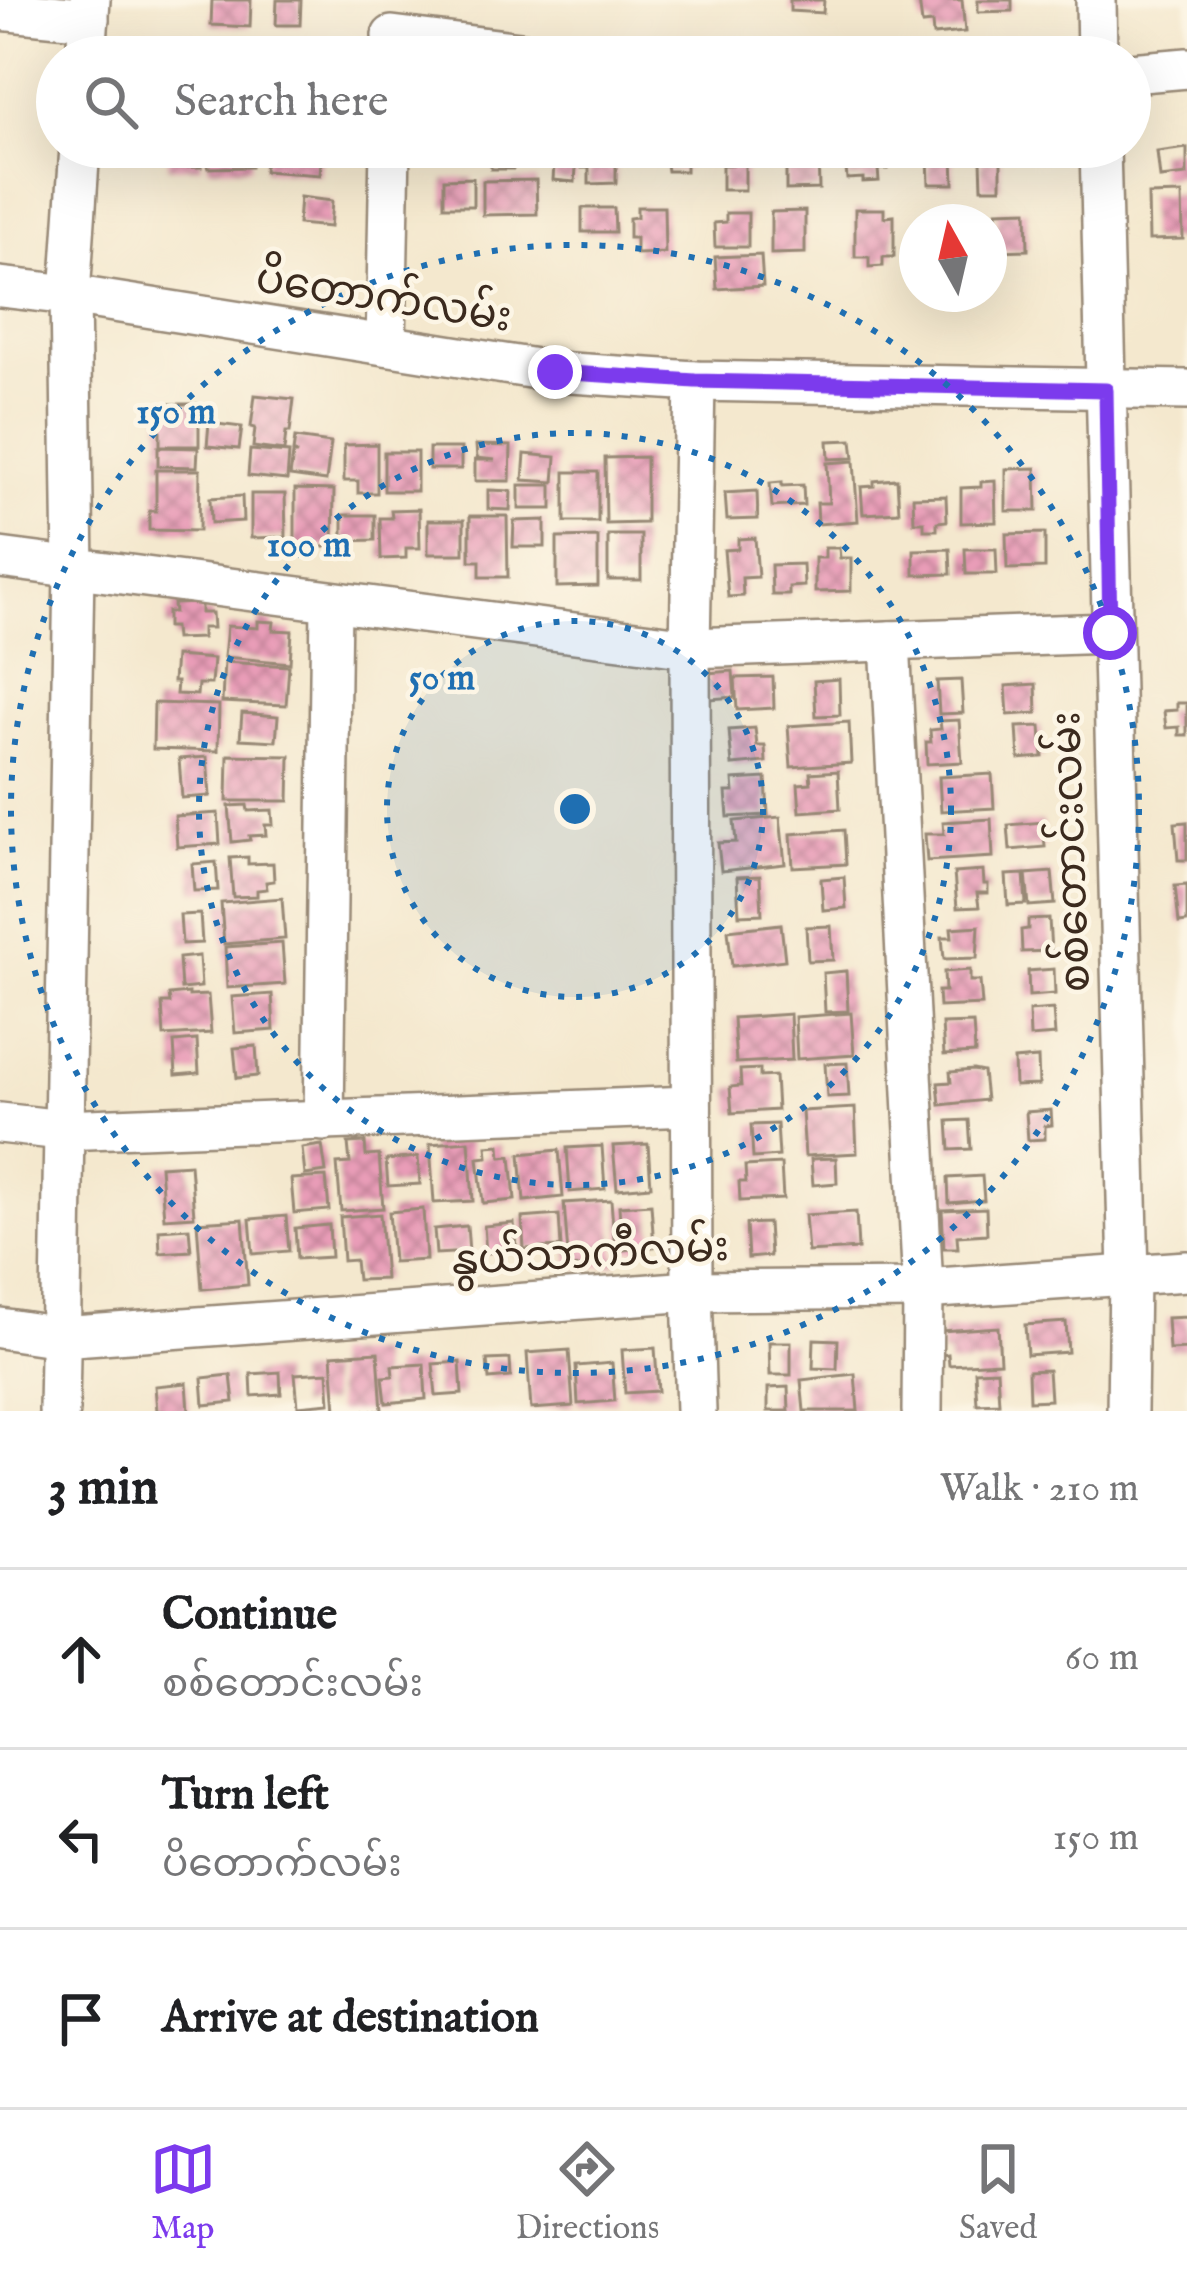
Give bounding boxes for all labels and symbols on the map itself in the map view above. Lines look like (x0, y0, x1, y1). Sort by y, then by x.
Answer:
north arrow (899, 204, 1007, 312)
street label: ပိတောက်လမ်း (252, 249, 516, 346)
route end (528, 345, 582, 399)
text: 150 m (136, 390, 216, 436)
text: 100 m (267, 523, 351, 569)
route start (1083, 606, 1137, 660)
text: 50 m (409, 656, 475, 702)
street label: စစ်တောင်းလမ်း (1037, 711, 1104, 993)
centre of rings (554, 788, 596, 830)
street label: နွယ်သာကီလမ်း (450, 1218, 730, 1292)

